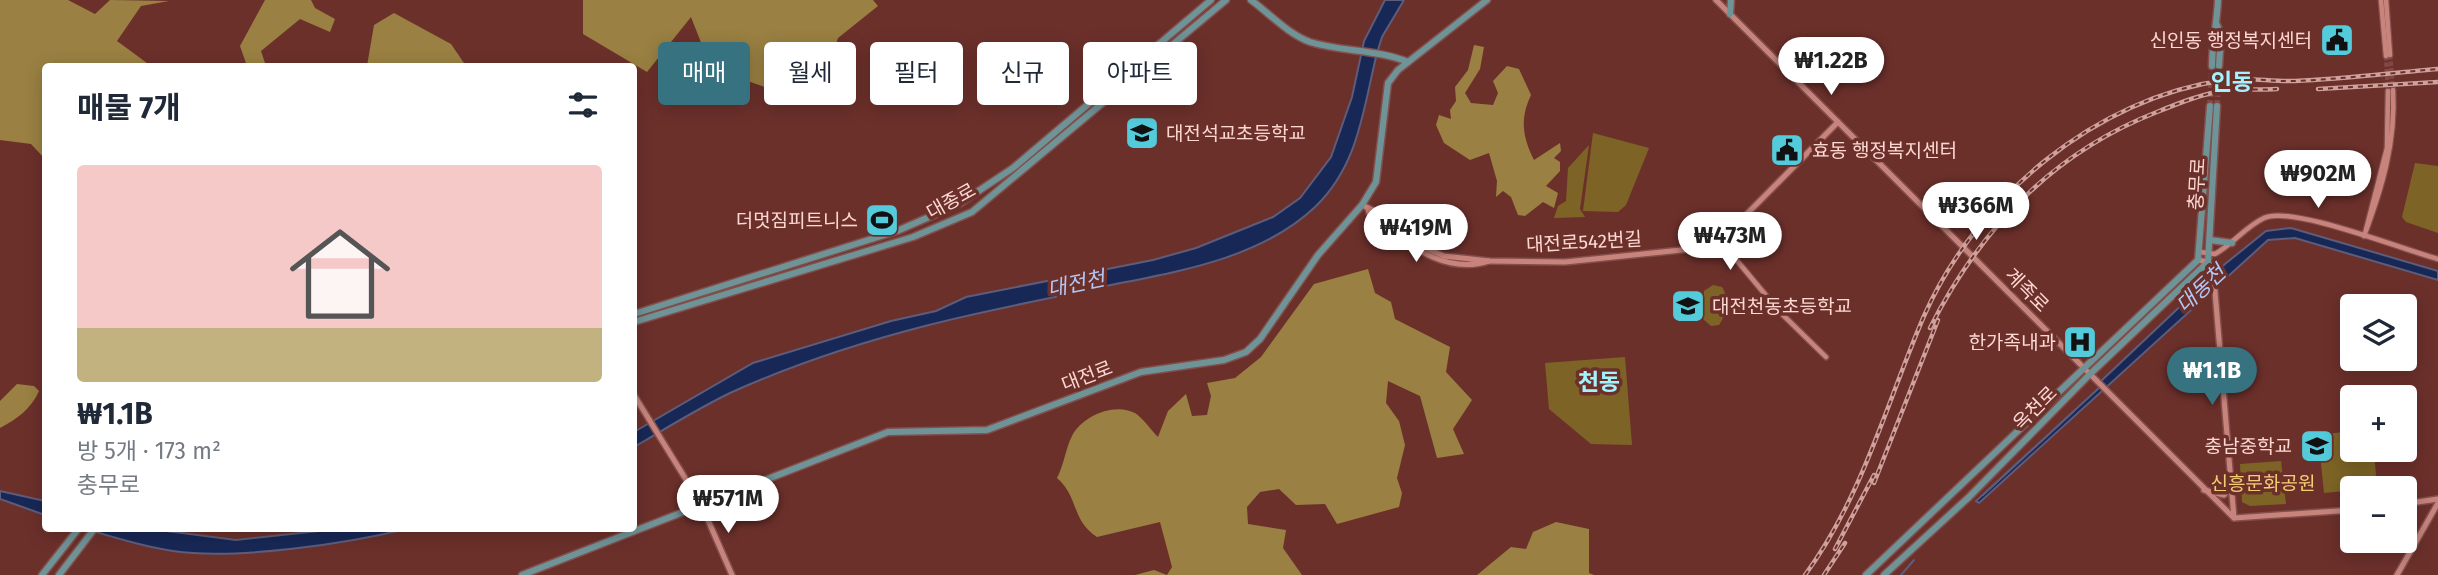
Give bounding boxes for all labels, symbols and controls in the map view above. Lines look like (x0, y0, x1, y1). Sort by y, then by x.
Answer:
public building icon: 신인동 행정복지센터 (2318, 21, 2356, 59)
place label: 신인동 행정복지센터 (2150, 29, 2312, 52)
pin: ₩1.22B (1774, 38, 1888, 97)
chip: 매매 (658, 42, 750, 105)
chip: 월세 (764, 42, 856, 105)
chip: 필터 (870, 42, 963, 105)
chip: 신규 (977, 42, 1069, 105)
chip: 아파트 (1083, 42, 1197, 105)
text: ₩1.22B (1794, 46, 1868, 74)
district label: 인동 (2211, 68, 2253, 96)
icon: filters (564, 86, 602, 124)
text: 매물 7개 (77, 90, 181, 126)
school or university icon: 대전석교초등학교 (1123, 114, 1161, 152)
place label: 대전석교초등학교 (1166, 122, 1306, 145)
public building icon: 효동 행정복지센터 (1768, 131, 1806, 169)
place label: 효동 행정복지센터 (1812, 139, 1957, 162)
pin: ₩902M (2269, 150, 2367, 210)
street label: 충무로 (2184, 157, 2210, 211)
text: ₩902M (2280, 159, 2356, 187)
street label: 대종로 (922, 178, 980, 224)
pin: ₩366M (1927, 182, 2025, 242)
text: ₩366M (1938, 191, 2014, 219)
sports icon: 더멋짐피트니스 (863, 201, 901, 239)
pin: ₩419M (1367, 204, 1465, 264)
place label: 더멋짐피트니스 (736, 209, 858, 232)
icon: home (277, 211, 403, 337)
pin: ₩473M (1681, 212, 1779, 272)
text: ₩419M (1380, 213, 1452, 241)
text: ₩473M (1694, 221, 1766, 249)
street label: 대전로542번길 (1525, 227, 1643, 257)
water label: 대동천 (2171, 258, 2233, 318)
street label: 계족로 (2000, 263, 2054, 317)
water label: 대전천 (1045, 265, 1110, 303)
school or university icon: 대전천동초등학교 (1669, 287, 1707, 325)
map controls (2340, 294, 2417, 553)
button: layers (2340, 294, 2417, 371)
place label: 대전천동초등학교 (1712, 295, 1852, 318)
hospital icon: 한가족내과 (2061, 323, 2099, 361)
place label: 한가족내과 (1969, 331, 2056, 354)
pin: ₩1.1B (2163, 348, 2261, 407)
street label: 대전로 (1058, 356, 1116, 396)
text: ₩1.1B (2183, 356, 2241, 384)
district label: 천동 (1578, 368, 1620, 396)
street label: 옥천로 (2008, 381, 2062, 435)
button: + (2340, 385, 2417, 462)
text: ₩1.1B (77, 396, 153, 432)
school or university icon: 충남중학교 (2298, 427, 2336, 465)
place label: 충남중학교 (2205, 435, 2292, 458)
text: 방 5개 · 173 m² (77, 437, 221, 465)
text: 충무로 (77, 471, 140, 499)
park label: 신흥문화공원 (2211, 472, 2315, 495)
pin: ₩571M (679, 476, 777, 535)
button: − (2340, 476, 2417, 553)
text: ₩571M (693, 484, 763, 512)

